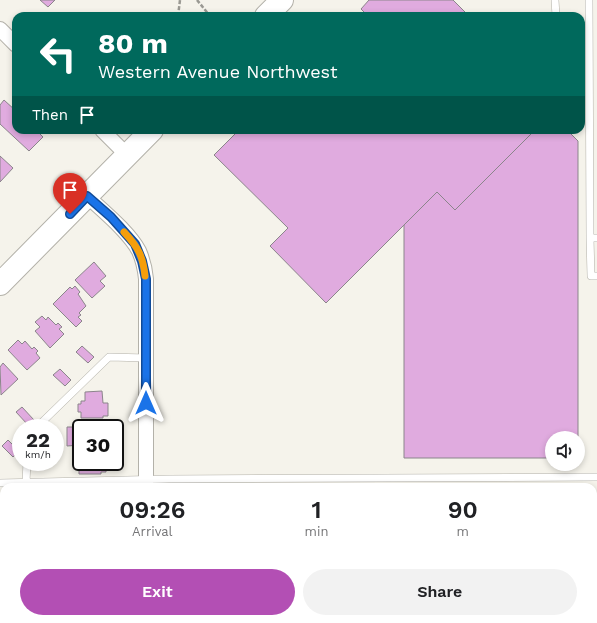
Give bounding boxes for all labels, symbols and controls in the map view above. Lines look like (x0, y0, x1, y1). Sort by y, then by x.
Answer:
text: 80 m (98, 27, 168, 60)
icon: left (32, 28, 84, 80)
text: Western Avenue Northwest (98, 61, 338, 82)
icon: arrive (76, 104, 98, 126)
text: Then (32, 106, 68, 124)
pin (53, 173, 87, 214)
icon: arrive (59, 179, 81, 201)
position arrow (125, 382, 167, 424)
speed limit sign: 30 (72, 419, 124, 471)
text: 22 (26, 428, 50, 452)
map controls (545, 431, 585, 471)
button: sound (545, 431, 585, 471)
text: km/h (25, 449, 51, 460)
text: 09:26 (119, 496, 185, 524)
text: 1 (312, 496, 322, 524)
text: 90 (448, 496, 478, 524)
text: Arrival (132, 524, 173, 539)
text: min (305, 524, 328, 539)
text: m (457, 524, 469, 539)
button: Exit (20, 569, 295, 615)
button: Share (303, 569, 577, 615)

